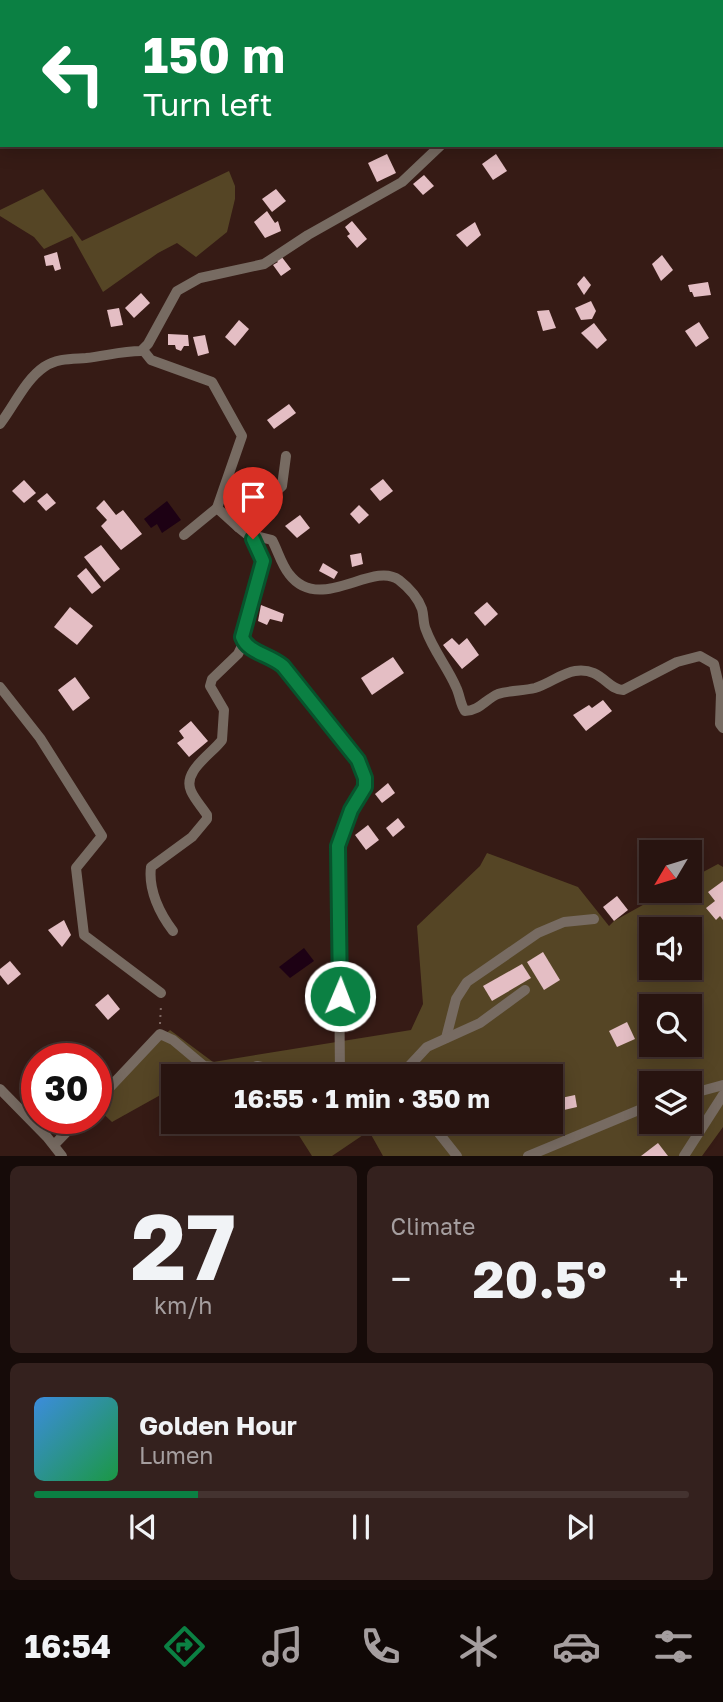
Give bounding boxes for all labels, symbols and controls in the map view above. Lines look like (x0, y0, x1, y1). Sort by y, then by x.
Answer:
text: 150 m (143, 25, 285, 84)
icon: left (28, 28, 119, 119)
text: Turn left (143, 85, 272, 123)
pin (223, 467, 283, 539)
icon: arrive (234, 478, 272, 516)
north arrow (639, 840, 702, 903)
map controls (639, 840, 702, 1134)
button: sound (639, 917, 702, 980)
position arrow (303, 959, 377, 1033)
button: search (639, 994, 702, 1057)
speed limit sign: 30 (21, 1043, 112, 1134)
button: layers (639, 1071, 702, 1134)
text: 16:55 · 1 min · 350 m (234, 1083, 490, 1114)
text: 27 (131, 1191, 236, 1300)
text: Climate (391, 1212, 475, 1240)
text: 20.5° (473, 1247, 607, 1309)
text: − (391, 1256, 411, 1301)
text: + (668, 1256, 689, 1301)
text: km/h (154, 1291, 213, 1319)
text: Golden Hour (139, 1410, 297, 1441)
text: Lumen (139, 1441, 213, 1469)
icon: previous (124, 1508, 162, 1546)
icon: pause (342, 1508, 380, 1546)
icon: next (561, 1508, 599, 1546)
icon: directions (160, 1622, 209, 1671)
icon: music (258, 1622, 307, 1671)
icon: phone (356, 1622, 405, 1671)
icon: climate (454, 1622, 503, 1671)
icon: car (552, 1622, 601, 1671)
icon: filters (649, 1622, 698, 1671)
text: 16:54 (24, 1627, 111, 1665)

